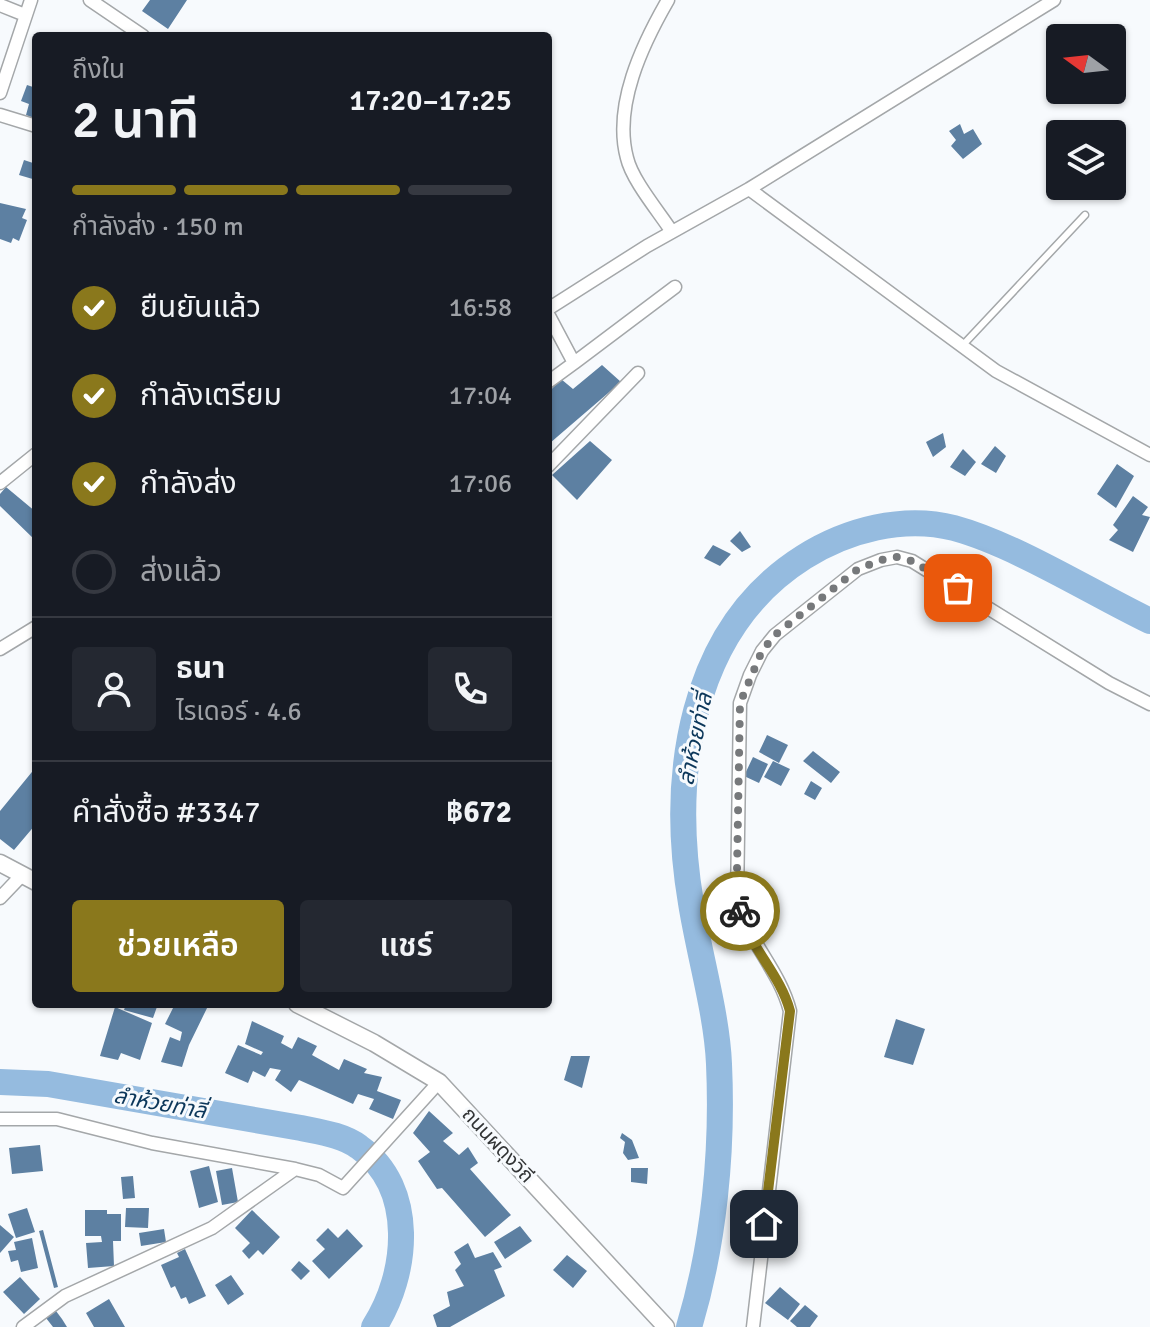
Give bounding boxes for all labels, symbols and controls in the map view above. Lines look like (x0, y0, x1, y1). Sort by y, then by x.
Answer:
north arrow (1046, 24, 1126, 104)
map controls (1046, 24, 1126, 200)
text: ถึงใน (72, 54, 125, 86)
text: 17:20–17:25 (349, 82, 512, 119)
text: 2 นาที (72, 88, 199, 152)
button: layers (1046, 120, 1126, 200)
text: กำลังส่ง · 150 m (72, 211, 244, 243)
icon: check (72, 286, 116, 330)
text: ยืนยันแล้ว (140, 289, 261, 326)
text: 16:58 (449, 292, 512, 324)
icon: check (72, 374, 116, 418)
text: กำลังเตรียม (140, 377, 282, 414)
text: 17:04 (449, 380, 512, 412)
icon: check (72, 462, 116, 506)
text: กำลังส่ง (140, 465, 237, 502)
text: 17:06 (449, 468, 512, 500)
text: ส่งแล้ว (140, 553, 222, 590)
pin (924, 554, 992, 622)
icon: bag (936, 566, 980, 610)
button: person (72, 647, 156, 731)
button: phone (428, 647, 512, 731)
text: ธนา (176, 650, 225, 687)
water label: ลำห้วยท่าลี่ (670, 686, 719, 787)
text: ไรเดอร์ · 4.6 (176, 696, 302, 728)
text: คำสั่งซื้อ #3347 (72, 794, 261, 831)
text: ฿672 (446, 794, 512, 831)
courier (700, 871, 780, 951)
icon: bike (718, 889, 762, 933)
button: ช่วยเหลือ (72, 900, 284, 992)
button: แชร์ (300, 900, 512, 992)
water label: ลำห้วยท่าลี่ (112, 1080, 212, 1125)
street label: ถนนผดุงวิถี (457, 1102, 539, 1188)
pin (730, 1190, 798, 1258)
icon: home (742, 1202, 786, 1246)

